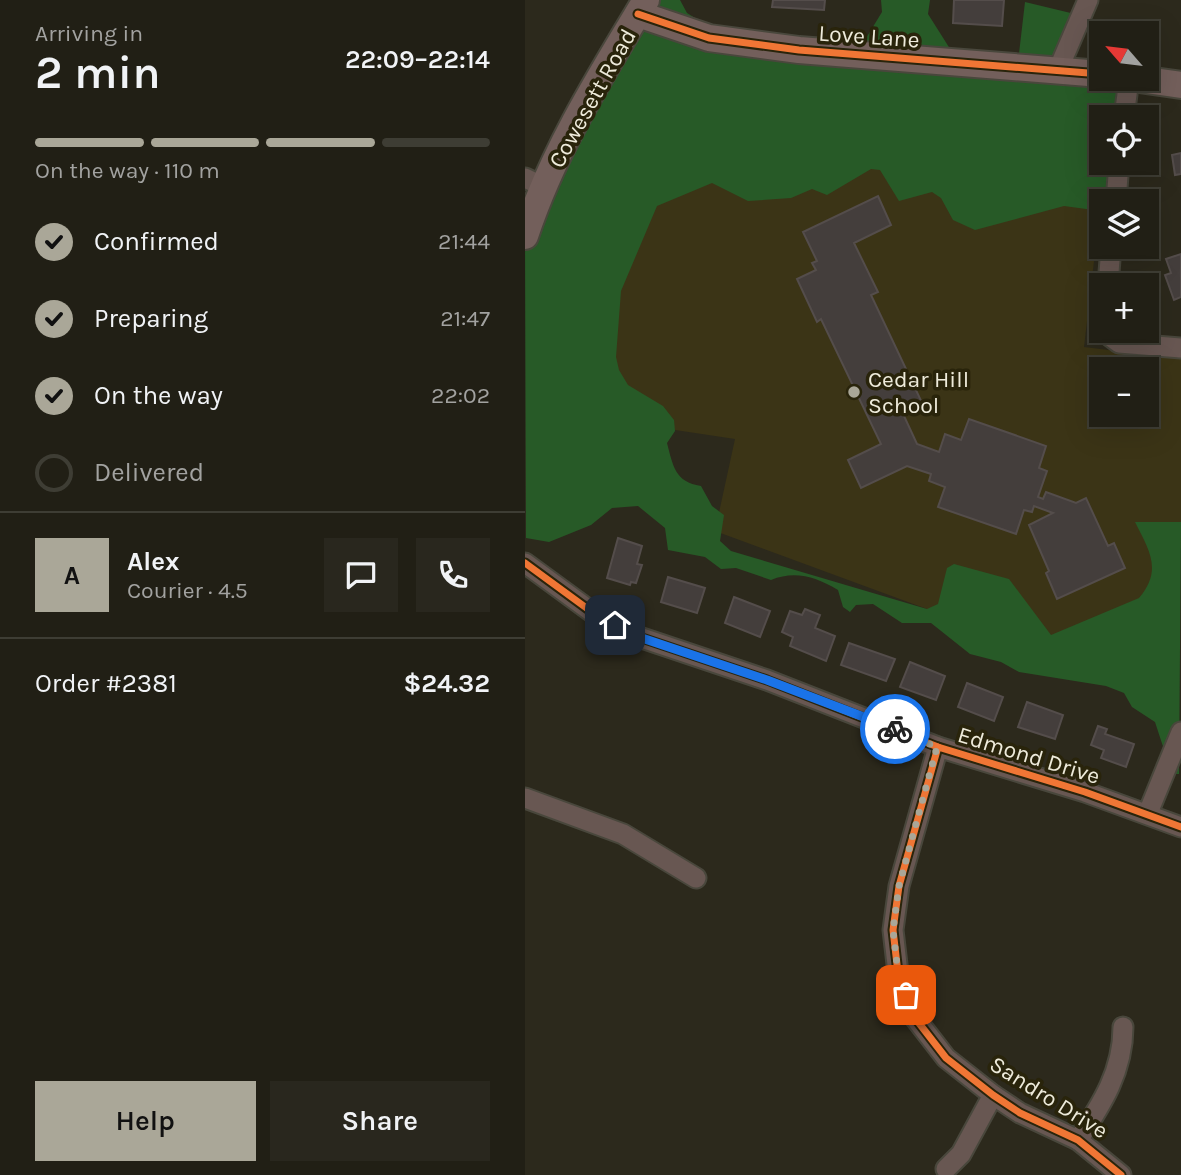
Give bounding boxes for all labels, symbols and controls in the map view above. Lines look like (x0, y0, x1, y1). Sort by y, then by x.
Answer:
street label: Love Lane (818, 19, 920, 53)
text: Arriving in (35, 20, 143, 47)
north arrow (1089, 21, 1159, 91)
map controls (1089, 21, 1159, 427)
street label: Cowesett Road (543, 24, 642, 172)
text: 22:09–22:14 (345, 44, 490, 75)
text: 2 min (35, 46, 161, 100)
button: locate (1089, 105, 1159, 175)
text: On the way · 110 m (35, 157, 220, 184)
button: layers (1089, 189, 1159, 259)
icon: check (35, 223, 73, 261)
text: Confirmed (94, 226, 219, 257)
text: 21:44 (438, 228, 490, 255)
button: + (1089, 273, 1159, 343)
icon: check (35, 300, 73, 338)
text: Preparing (94, 303, 208, 334)
text: 21:47 (440, 305, 490, 332)
button: − (1089, 357, 1159, 427)
place label: Cedar Hill School (868, 366, 969, 419)
icon: check (35, 377, 73, 415)
text: On the way (94, 380, 223, 411)
text: 22:02 (431, 382, 490, 409)
marker: Cedar Hill School (846, 384, 862, 400)
text: Delivered (94, 457, 204, 488)
button: chat (324, 538, 398, 612)
button: phone (416, 538, 490, 612)
text: Alex (127, 546, 179, 577)
text: A (64, 560, 80, 591)
text: Courier · 4.5 (127, 577, 248, 604)
pin (585, 595, 645, 655)
icon: home (596, 606, 634, 644)
text: Order #2381 (35, 668, 177, 699)
text: $24.32 (403, 668, 490, 699)
courier (860, 694, 930, 764)
icon: bike (876, 710, 914, 748)
street label: Edmond Drive (954, 721, 1103, 790)
pin (876, 965, 936, 1025)
icon: bag (887, 976, 925, 1014)
street label: Sandro Drive (985, 1050, 1113, 1144)
button: Help (35, 1081, 256, 1161)
button: Share (270, 1081, 490, 1161)

